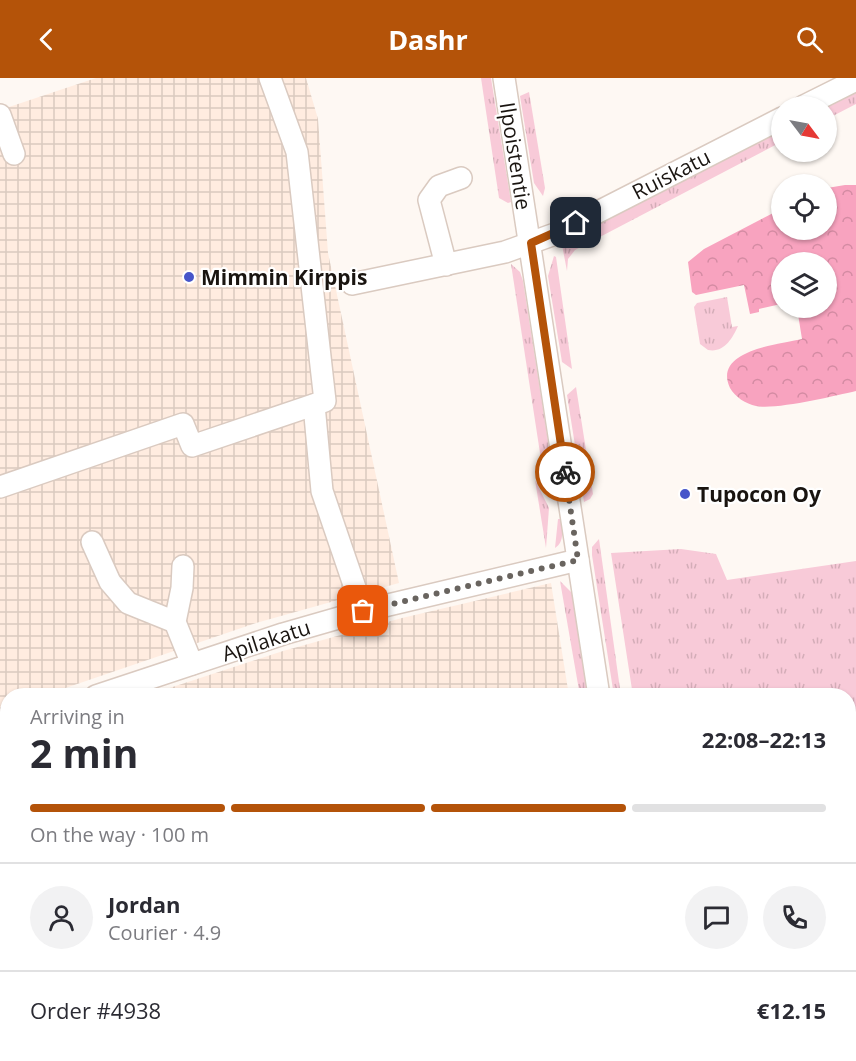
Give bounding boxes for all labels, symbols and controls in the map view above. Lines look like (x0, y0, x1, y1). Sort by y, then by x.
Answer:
text: Dashr (388, 21, 468, 58)
icon: back (30, 23, 63, 56)
icon: search (793, 23, 826, 56)
north arrow (771, 96, 837, 162)
map controls (771, 96, 837, 318)
street label: Ilpoistentie (494, 100, 538, 212)
street label: Ruiskatu (627, 142, 715, 206)
button: locate (771, 174, 837, 240)
pin (550, 197, 601, 248)
icon: home (559, 206, 592, 239)
button: layers (771, 252, 837, 318)
place label: Mimmin Kirppis (201, 263, 367, 291)
marker: Mimmin Kirppis (182, 270, 196, 284)
courier (535, 442, 595, 502)
icon: bike (549, 456, 582, 489)
place label: Tupocon Oy (697, 480, 821, 508)
marker: Tupocon Oy (678, 487, 692, 501)
pin (337, 585, 388, 636)
icon: bag (346, 594, 379, 627)
street label: Apilakatu (218, 613, 314, 667)
text: Arriving in (30, 703, 125, 730)
text: 22:08–22:13 (702, 724, 826, 754)
text: 2 min (30, 726, 138, 779)
text: On the way · 100 m (30, 821, 209, 848)
button: person (30, 886, 93, 949)
button: chat (685, 886, 748, 949)
button: phone (763, 886, 826, 949)
text: Jordan (108, 889, 181, 919)
text: Courier · 4.9 (108, 919, 221, 946)
text: Order #4938 (30, 995, 161, 1025)
text: €12.15 (757, 995, 826, 1025)

